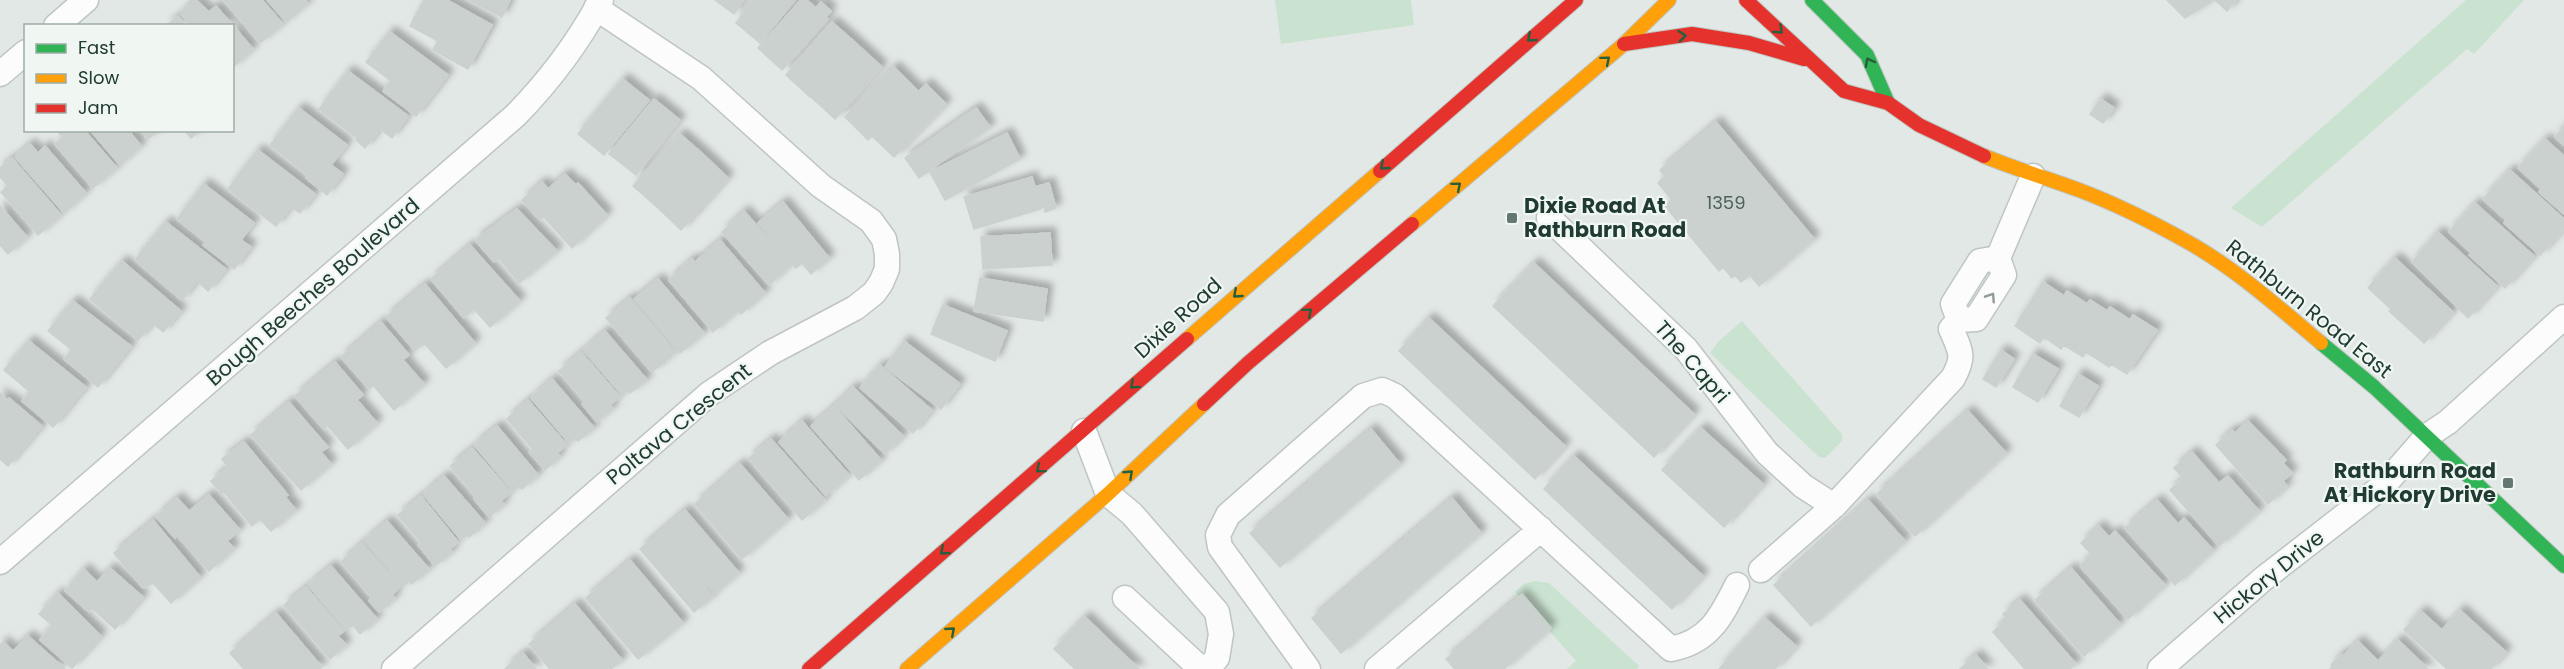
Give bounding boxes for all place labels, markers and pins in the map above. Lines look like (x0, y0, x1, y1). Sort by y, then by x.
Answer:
place label: Dixie Road At Rathburn Road (1524, 191, 1686, 244)
marker: Dixie Road At Rathburn Road (1505, 211, 1519, 225)
place label: Rathburn Road At Hickory Drive (2324, 456, 2496, 509)
marker: Rathburn Road At Hickory Drive (2501, 476, 2515, 490)

